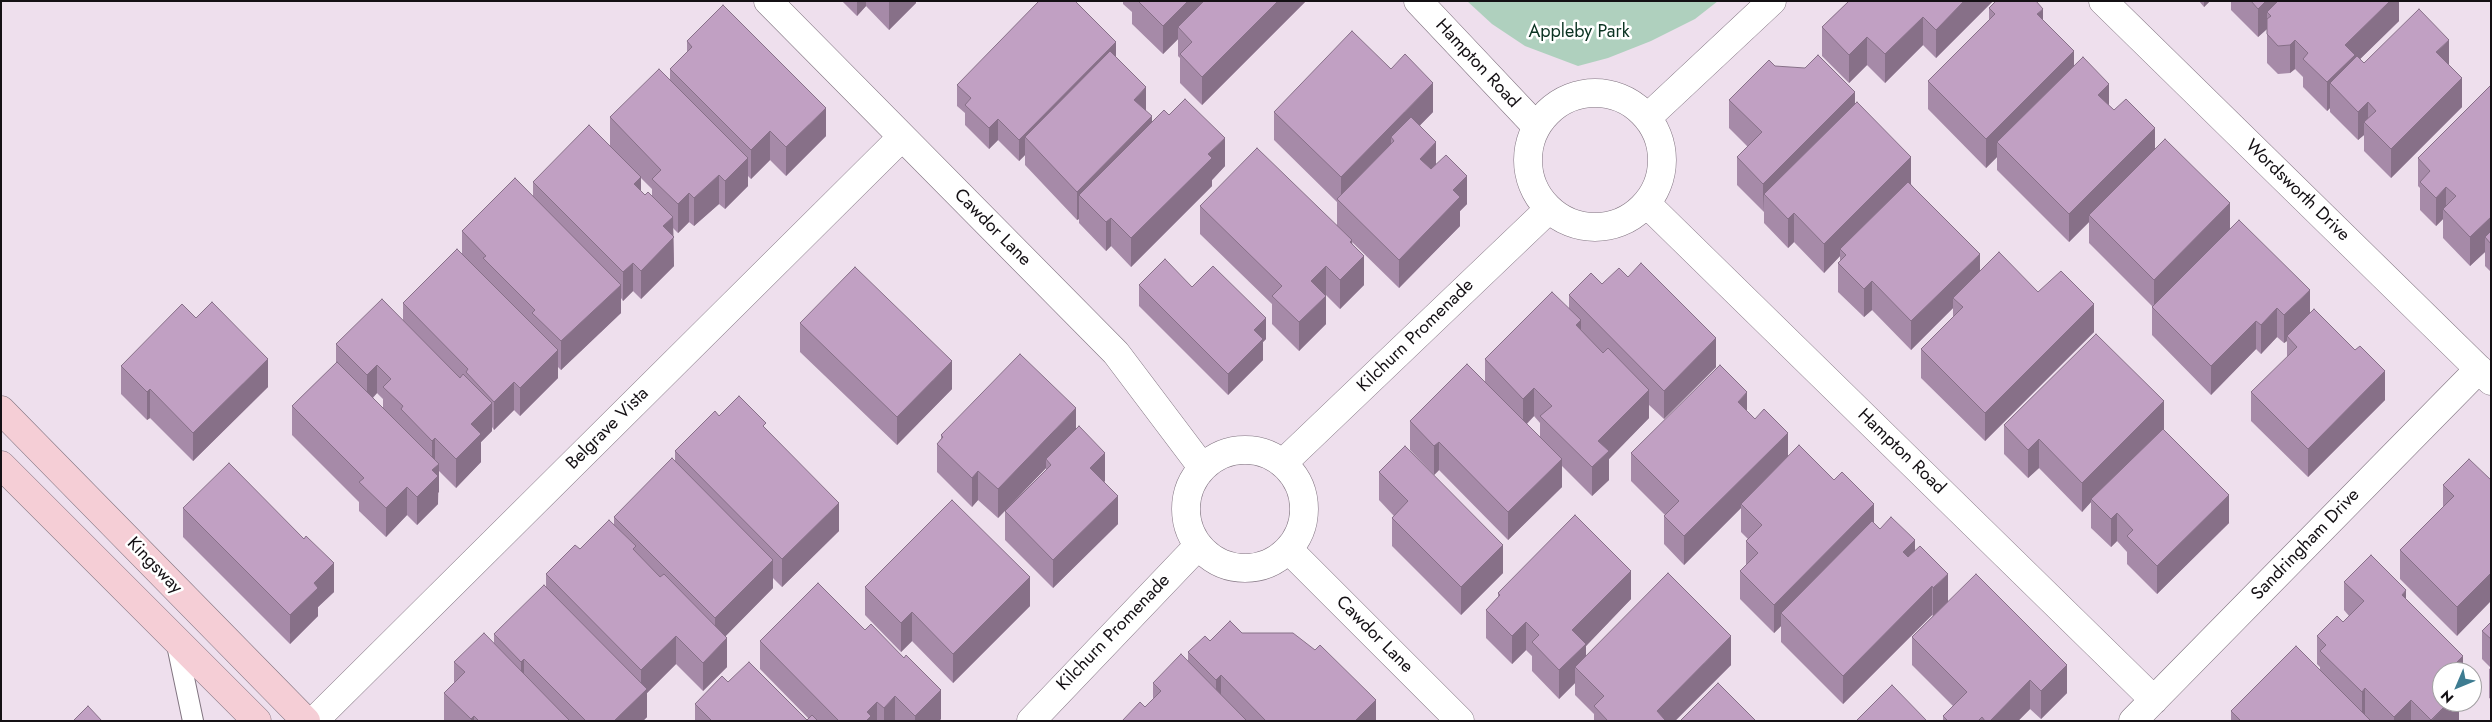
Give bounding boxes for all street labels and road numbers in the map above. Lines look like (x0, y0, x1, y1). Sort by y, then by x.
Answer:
street label: Hampton Road (1430, 15, 1524, 113)
street label: Wordsworth Drive (2240, 136, 2354, 246)
street label: Cawdor Lane (949, 185, 1035, 271)
street label: Kilchurn Promenade (1353, 275, 1479, 397)
street label: Belgrave Vista (562, 383, 654, 475)
street label: Hampton Road (1853, 405, 1949, 499)
street label: Sandringham Drive (2247, 485, 2365, 605)
street label: Kingsway (122, 533, 186, 599)
street label: Kilchurn Promenade (1053, 570, 1175, 696)
street label: Cawdor Lane (1331, 592, 1417, 678)

